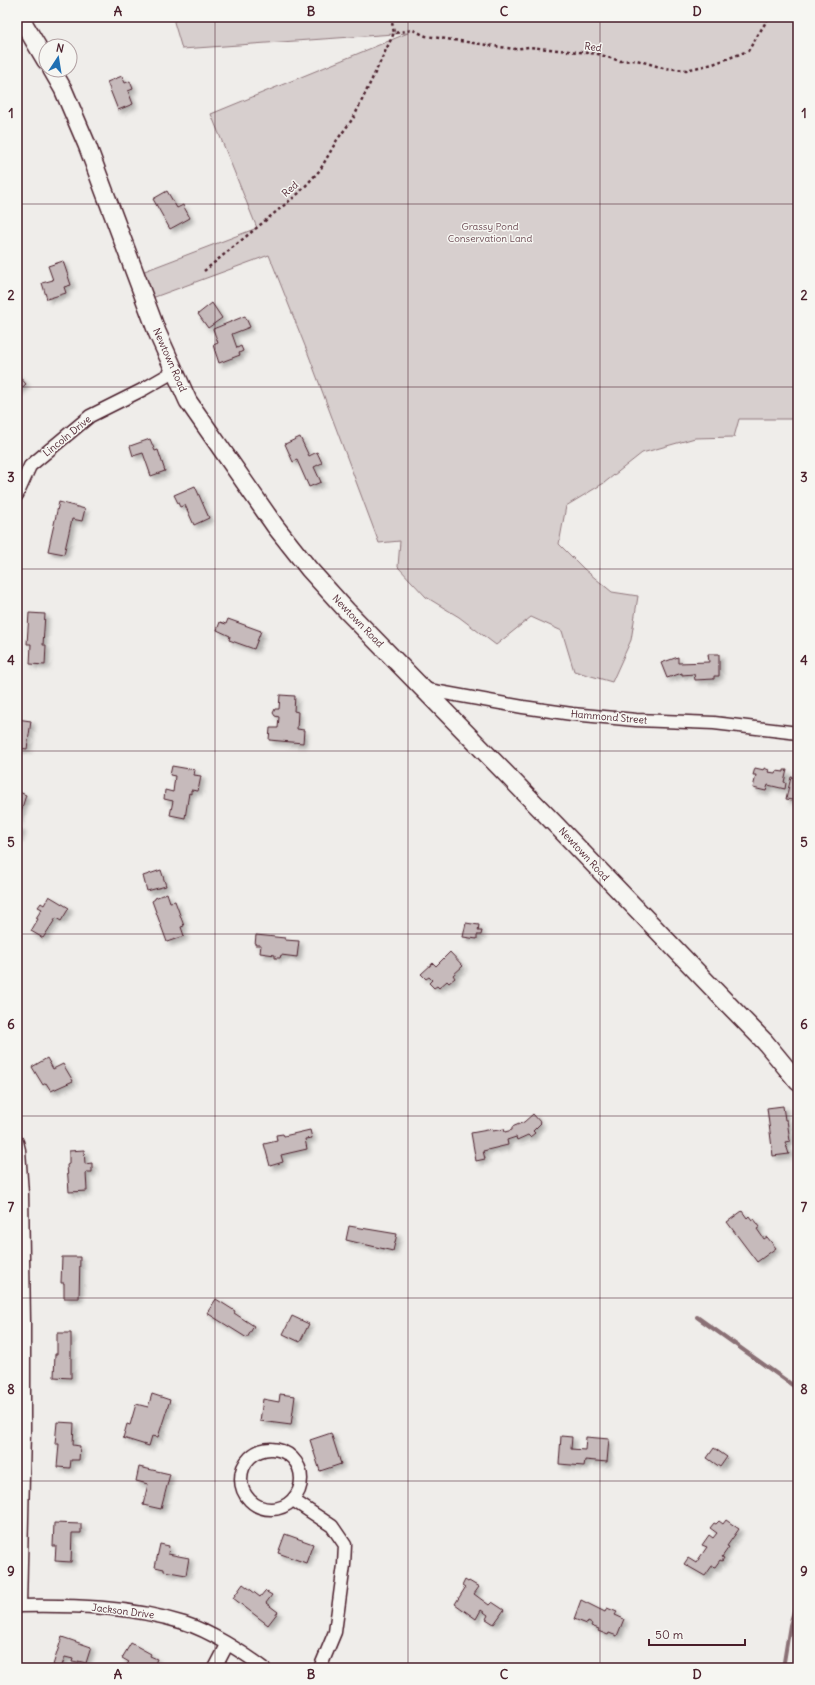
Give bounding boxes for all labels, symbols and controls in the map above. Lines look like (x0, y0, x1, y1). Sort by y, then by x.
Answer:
text: A (114, 3, 123, 20)
text: B (307, 3, 316, 20)
text: C (500, 3, 509, 20)
text: D (692, 3, 702, 20)
north arrow (38, 38, 78, 78)
street label: Red (583, 39, 603, 55)
text: N (55, 41, 65, 56)
text: 1 (8, 105, 14, 122)
text: 1 (801, 105, 807, 122)
street label: Red (279, 178, 301, 200)
park label: Grassy Pond Conservation Land (448, 220, 532, 245)
text: 2 (7, 287, 15, 304)
text: 2 (800, 287, 808, 304)
street label: Newtown Road (150, 326, 190, 394)
street label: Lincoln Drive (40, 413, 94, 459)
text: 3 (7, 469, 15, 486)
text: 3 (800, 469, 808, 486)
street label: Newtown Road (330, 592, 387, 650)
text: 4 (7, 652, 15, 669)
text: 4 (800, 652, 808, 669)
street label: Hammond Street (570, 707, 648, 727)
street label: Newtown Road (556, 824, 612, 884)
text: 5 (7, 834, 15, 851)
text: 5 (800, 834, 808, 851)
text: 6 (7, 1016, 15, 1033)
text: 6 (800, 1016, 808, 1033)
text: 7 (8, 1199, 15, 1216)
text: 7 (801, 1199, 808, 1216)
text: 8 (7, 1381, 15, 1398)
text: 8 (800, 1381, 808, 1398)
text: 9 (7, 1563, 15, 1580)
text: 9 (800, 1563, 808, 1580)
street label: Jackson Drive (91, 1601, 155, 1621)
scale bar (649, 1621, 745, 1647)
text: 50 m (655, 1627, 684, 1642)
text: A (114, 1666, 123, 1683)
text: B (307, 1666, 316, 1683)
text: C (500, 1666, 509, 1683)
text: D (692, 1666, 702, 1683)

